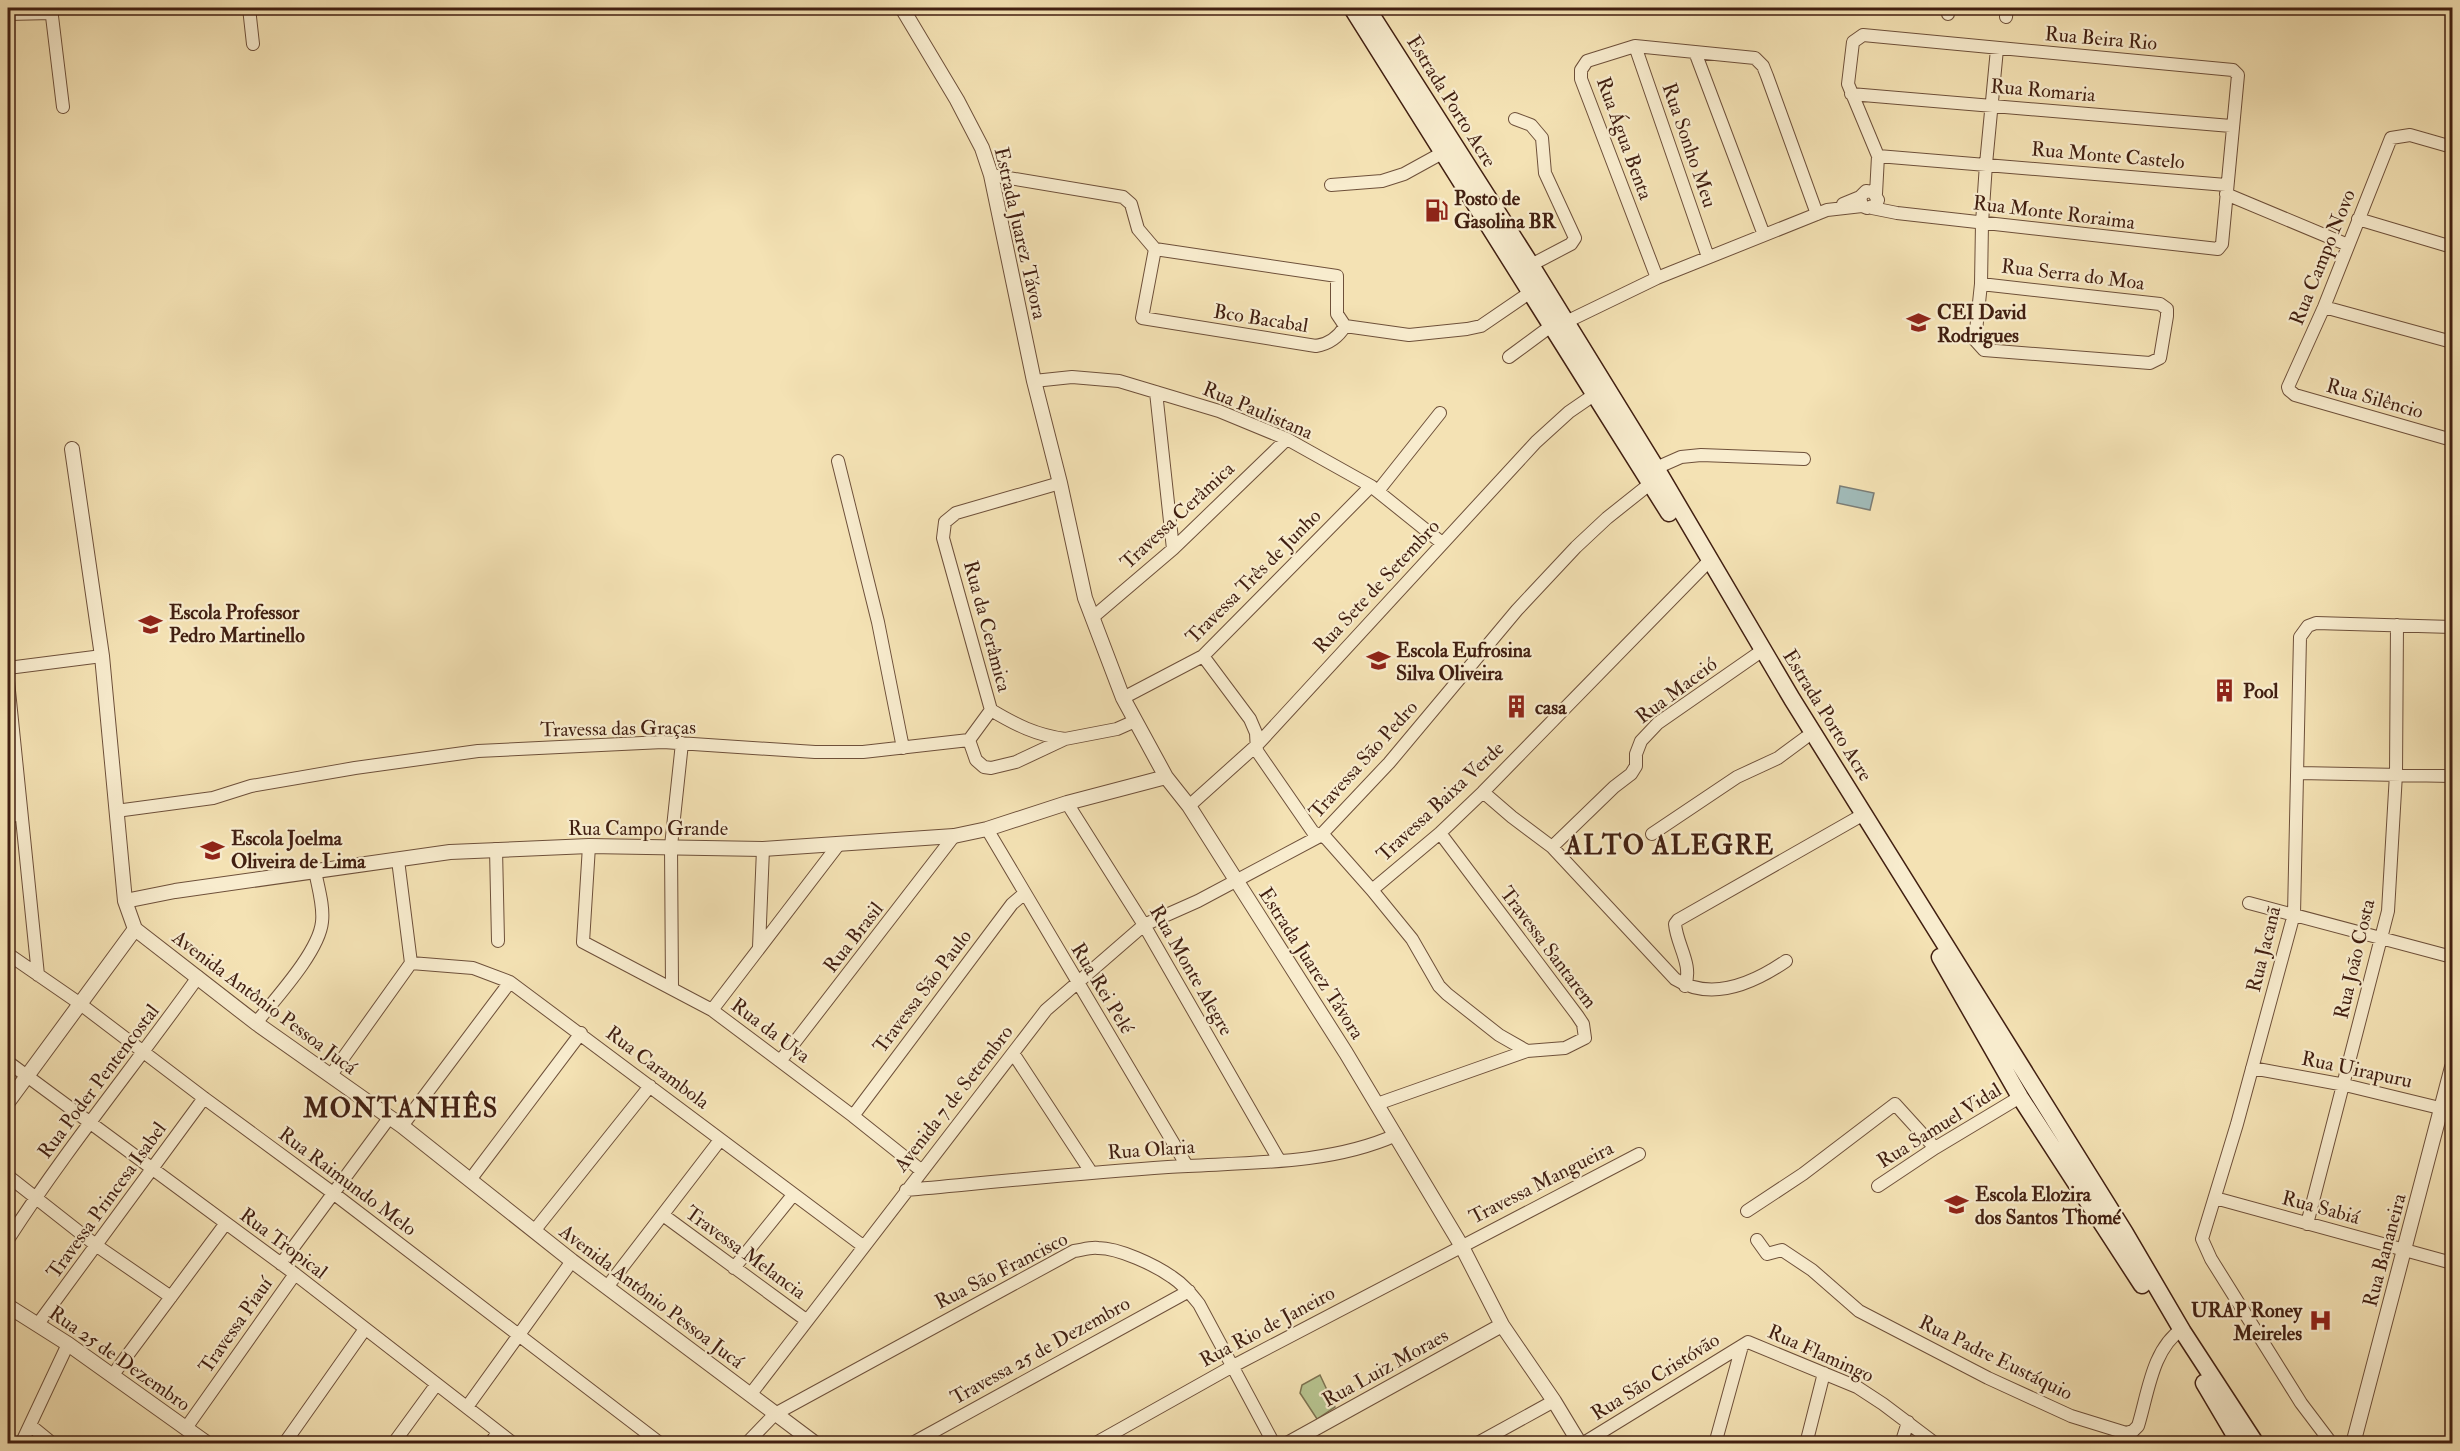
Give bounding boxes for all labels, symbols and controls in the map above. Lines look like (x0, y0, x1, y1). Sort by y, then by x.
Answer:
street label: Rua Beira Rio (2044, 21, 2158, 56)
street label: Estrada Porto Acre (1401, 31, 1502, 172)
street label: Rua Água Benta (1591, 73, 1660, 204)
street label: Rua Romaria (1989, 73, 2097, 108)
street label: Rua Sonho Meu (1657, 80, 1723, 211)
street label: Rua Monte Castelo (2030, 136, 2186, 175)
street label: Estrada Juarez Távora (989, 145, 1053, 322)
place label: Posto de Gasolina BR (1454, 186, 1558, 234)
street label: Rua Campo Novo (2284, 186, 2362, 329)
street label: Rua Monte Roraima (1971, 190, 2137, 235)
fuel station icon: Posto de Gasolina BR (1423, 197, 1449, 223)
street label: Rua Serra do Moa (2000, 253, 2147, 296)
street label: Bco Bacabal (1212, 299, 1310, 338)
place label: CEI David Rodrigues (1937, 300, 2026, 349)
school or university icon: CEI David Rodrigues (1906, 310, 1932, 336)
street label: Rua Silêncio (2323, 373, 2426, 424)
street label: Rua Paulistana (1199, 376, 1317, 445)
street label: Travessa Cerâmica (1115, 456, 1240, 575)
street label: Travessa Três de Junho (1180, 503, 1326, 649)
street label: Rua Sete de Setembro (1308, 514, 1445, 659)
street label: Rua da Cerâmica (958, 558, 1017, 695)
place label: Escola Professor Pedro Martinello (169, 600, 305, 648)
school or university icon: Escola Professor Pedro Martinello (138, 611, 164, 637)
place label: Escola Eufrosina Silva Oliveira (1396, 638, 1532, 686)
street label: Estrada Porto Acre (1777, 645, 1878, 786)
school or university icon: Escola Eufrosina Silva Oliveira (1365, 648, 1391, 674)
street label: Rua Maceió (1631, 652, 1722, 729)
building icon: Pool (2212, 678, 2238, 704)
place label: Pool (2243, 679, 2279, 704)
building icon: casa (1504, 694, 1530, 720)
street label: Travessa São Pedro (1304, 695, 1423, 824)
place label: casa (1535, 695, 1567, 720)
street label: Travessa das Graças (540, 715, 696, 742)
street label: Travessa Baixa Verde (1371, 736, 1509, 867)
street label: Rua Campo Grande (568, 816, 728, 842)
place label: Escola Joelma Oliveira de Lima (231, 826, 366, 874)
district label: ALTO ALEGRE (1564, 830, 1775, 862)
school or university icon: Escola Joelma Oliveira de Lima (200, 837, 226, 863)
street label: Travessa Santarem (1495, 881, 1603, 1014)
street label: Estrada Juarez Távora (1253, 883, 1370, 1044)
street label: Rua João Costa (2329, 896, 2381, 1021)
street label: Rua Brasil (818, 897, 889, 978)
street label: Rua Monte Alegre (1144, 901, 1239, 1040)
street label: Rua Jacanã (2241, 903, 2286, 995)
street label: Avenida Antônio Pessoa Jucá (167, 924, 363, 1080)
street label: Travessa São Paulo (868, 924, 977, 1058)
street label: Rua Rei Pelé (1066, 938, 1140, 1039)
street label: Rua da Uva (726, 993, 816, 1069)
street label: Rua Poder Pentencostal (32, 999, 165, 1163)
street label: Rua Carambola (601, 1020, 715, 1115)
street label: Avenida 7 de Setembro (888, 1020, 1018, 1177)
street label: Rua Uirapuru (2299, 1046, 2415, 1094)
street label: Rua Samuel Vidal (1872, 1077, 2006, 1174)
district label: MONTANHÊS (302, 1090, 499, 1125)
street label: Travessa Princesa Isabel (41, 1117, 172, 1284)
street label: Rua Raimundo Melo (274, 1121, 422, 1241)
street label: Rua Olaria (1107, 1134, 1196, 1165)
street label: Travessa Mangueira (1465, 1135, 1618, 1230)
place label: Escola Elozira dos Santos Thomé (1975, 1182, 2122, 1230)
street label: Rua Sabiá (2279, 1185, 2363, 1230)
street label: Rua Bananeira (2357, 1190, 2412, 1310)
school or university icon: Escola Elozira dos Santos Thomé (1944, 1192, 1970, 1218)
street label: Travessa Melancia (680, 1200, 812, 1305)
street label: Rua Tropical (234, 1202, 332, 1285)
street label: Avenida Antônio Pessoa Jucá (554, 1218, 750, 1374)
street label: Rua São Francisco (931, 1226, 1072, 1315)
street label: Travessa Piauí (193, 1271, 279, 1378)
street label: Rua Rio de Janeiro (1195, 1280, 1339, 1373)
street label: Travessa 25 de Dezembro (946, 1291, 1134, 1410)
place label: URAP Roney Meireles (2191, 1298, 2303, 1346)
street label: Rua 25 de Dezembro (44, 1300, 195, 1417)
hospital icon: URAP Roney Meireles (2307, 1308, 2333, 1334)
street label: Rua Padre Eustáquio (1915, 1309, 2077, 1406)
street label: Rua Flamingo (1764, 1319, 1878, 1388)
street label: Rua Luiz Moraes (1318, 1322, 1453, 1412)
street label: Rua São Cristóvão (1587, 1327, 1724, 1426)

